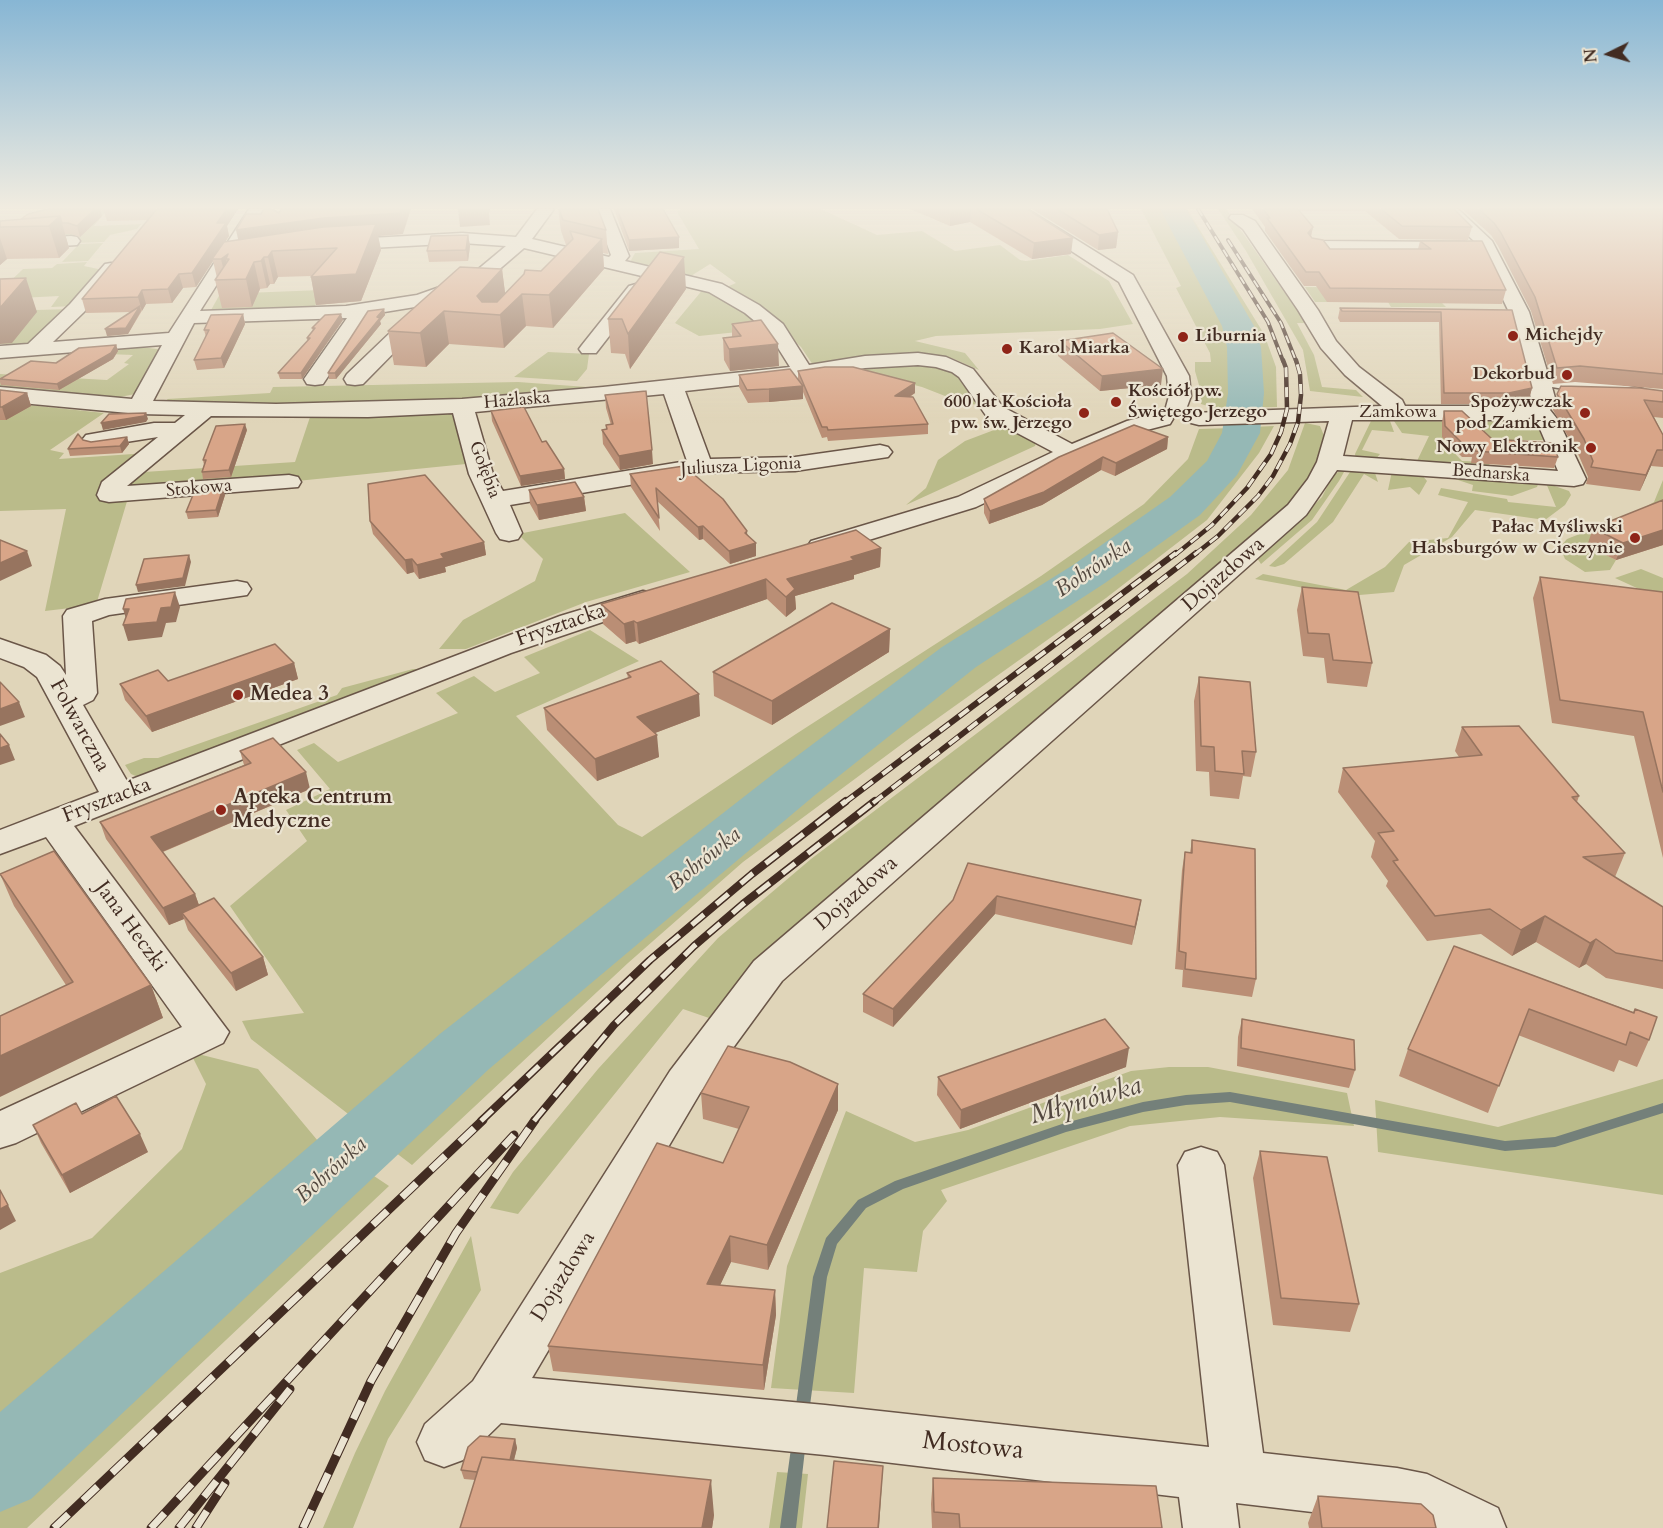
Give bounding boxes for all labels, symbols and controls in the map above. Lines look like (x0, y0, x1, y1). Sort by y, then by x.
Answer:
north arrow (1579, 24, 1639, 84)
text: N (1580, 48, 1603, 63)
place label: Michejdy (1525, 325, 1603, 347)
place label: Liburnia (1195, 326, 1266, 348)
marker: Michejdy (1506, 329, 1520, 343)
marker: Liburnia (1176, 330, 1190, 344)
place label: Karol Miarka (1019, 338, 1130, 360)
marker: Karol Miarka (1000, 342, 1014, 356)
place label: Dekorbud (1473, 364, 1555, 386)
marker: Dekorbud (1560, 368, 1574, 382)
place label: Kościół pw. Świętego Jerzego (1128, 381, 1267, 424)
street label: Hażlaska (483, 387, 551, 415)
place label: 600 lat Kościoła pw. św. Jerzego (944, 392, 1072, 434)
place label: Spożywczak pod Zamkiem (1456, 392, 1573, 434)
marker: Kościół pw. Świętego Jerzego (1109, 395, 1123, 409)
street label: Zamkowa (1359, 402, 1437, 424)
marker: 600 lat Kościoła pw. św. Jerzego (1077, 406, 1091, 420)
marker: Spożywczak pod Zamkiem (1578, 406, 1592, 420)
place label: Nowy Elektronik (1436, 437, 1579, 459)
street label: Gołębia (463, 438, 505, 502)
marker: Nowy Elektronik (1584, 441, 1598, 455)
street label: Juliusza Ligonia (680, 453, 802, 481)
street label: Bednarska (1451, 461, 1531, 487)
street label: Stokowa (165, 475, 233, 503)
place label: Pałac Myśliwski Habsburgów w Cieszynie (1412, 517, 1623, 560)
marker: Pałac Myśliwski Habsburgów w Cieszynie (1628, 531, 1642, 545)
street label: Dojazdowa (1178, 532, 1270, 618)
water label: Bobrówka (1051, 534, 1137, 604)
street label: Frysztacka (513, 599, 609, 653)
street label: Folwarczna (43, 675, 115, 777)
place label: Medea 3 (250, 682, 329, 708)
marker: Medea 3 (231, 688, 245, 702)
street label: Frysztacka (59, 773, 155, 829)
place label: Apteka Centrum Medyczne (233, 785, 392, 835)
marker: Apteka Centrum Medyczne (214, 803, 228, 817)
water label: Bobrówka (663, 823, 747, 897)
street label: Dojazdowa (811, 851, 903, 937)
street label: Jana Heczki (89, 877, 171, 977)
water label: Młynówka (1026, 1071, 1146, 1133)
water label: Bobrówka (291, 1132, 373, 1210)
street label: Dojazdowa (526, 1227, 602, 1327)
street label: Mostowa (921, 1426, 1025, 1468)

